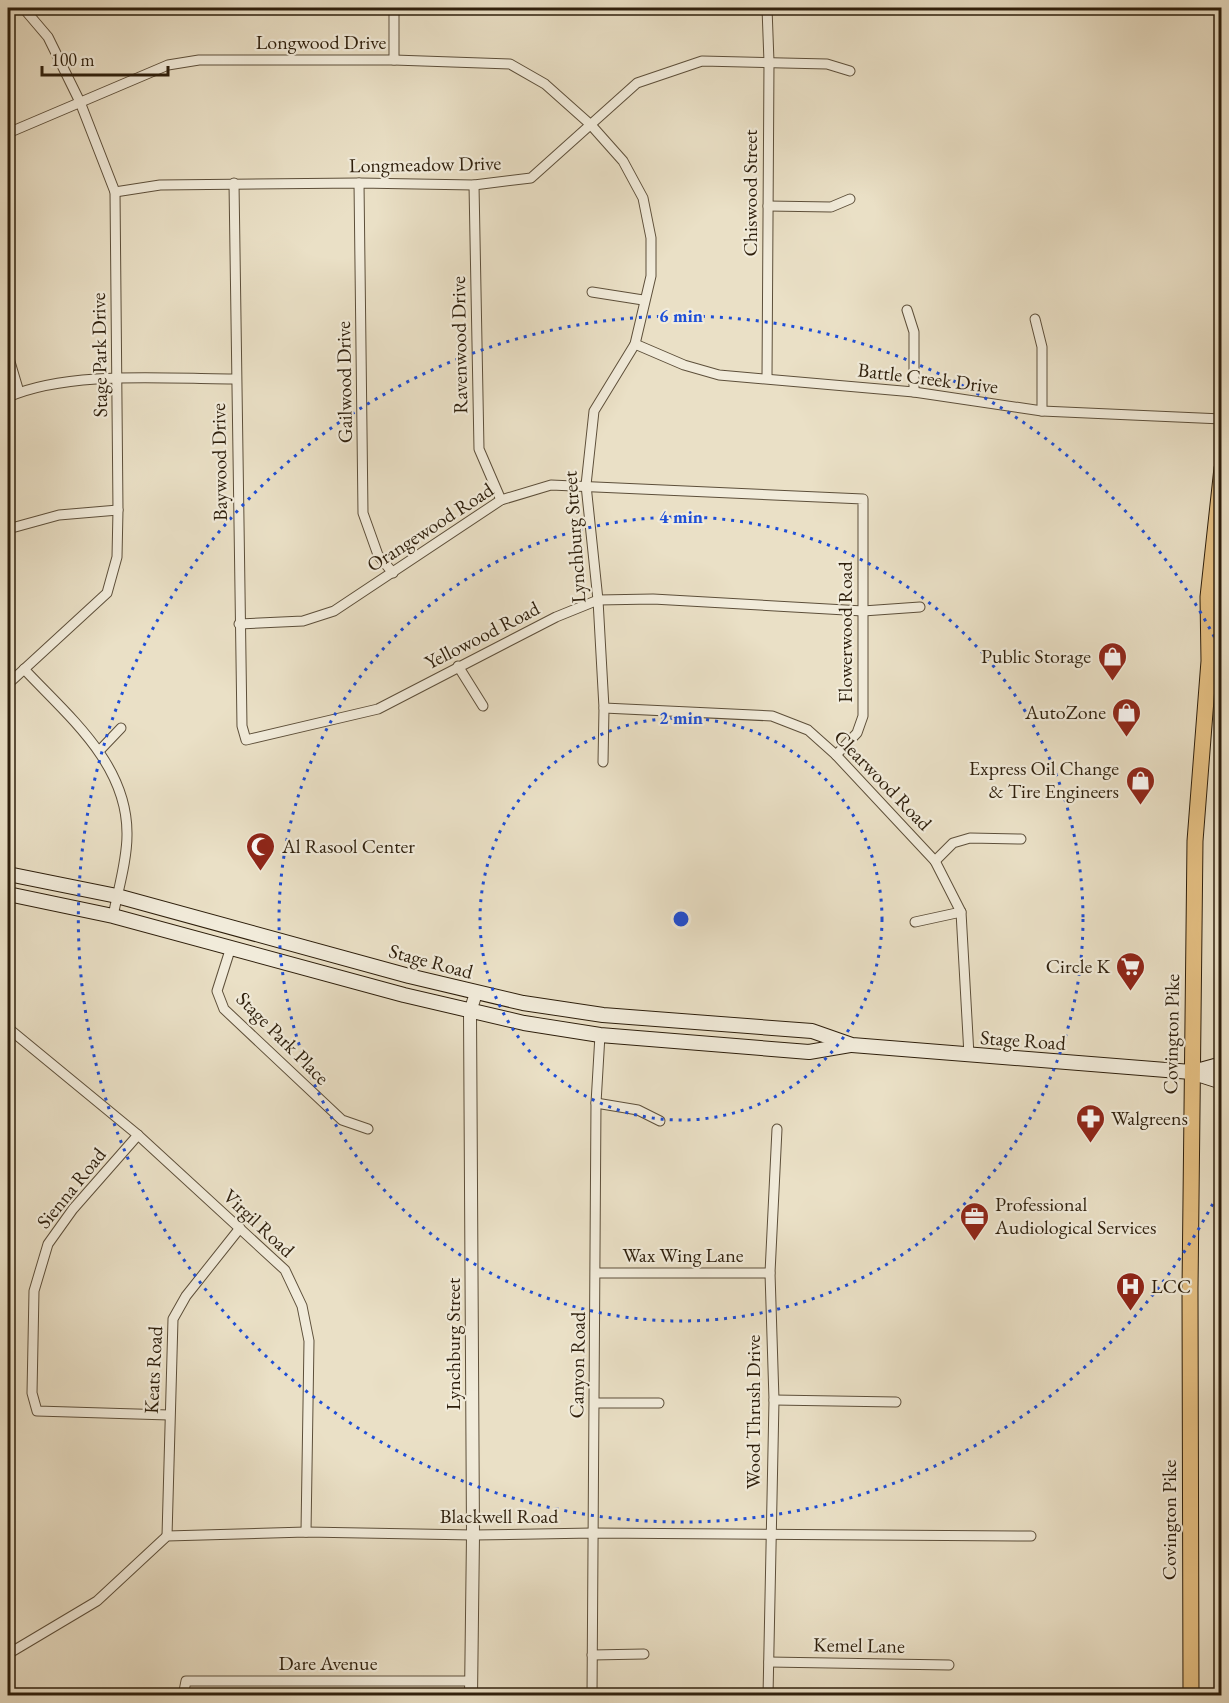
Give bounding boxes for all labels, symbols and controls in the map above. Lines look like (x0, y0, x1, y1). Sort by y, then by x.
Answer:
street label: Longwood Drive (256, 29, 387, 55)
scale bar (42, 39, 168, 77)
text: 100 m (51, 48, 95, 71)
street label: Chiswood Street (737, 129, 763, 256)
street label: Longmeadow Drive (349, 150, 502, 178)
street label: Ravenwood Drive (445, 276, 473, 414)
street label: Stage Park Drive (85, 292, 113, 418)
text: 6 min (659, 304, 703, 327)
street label: Gailwood Drive (330, 321, 358, 443)
street label: Battle Creek Drive (856, 356, 1000, 400)
street label: Baywood Drive (205, 403, 233, 521)
street label: Lynchburg Street (556, 469, 592, 604)
street label: Orangewood Road (362, 476, 499, 578)
text: 4 min (659, 505, 703, 528)
street label: Flowerwood Road (832, 560, 858, 703)
street label: Yellowood Road (420, 595, 545, 675)
shop icon: Public Storage (1096, 640, 1128, 682)
place label: Public Storage (981, 643, 1091, 669)
shop icon: AutoZone (1111, 696, 1143, 738)
place label: AutoZone (1024, 699, 1106, 725)
text: 2 min (659, 706, 703, 729)
street label: Clearwood Road (828, 724, 938, 837)
place label: Express Oil Change & Tire Engineers (969, 755, 1119, 804)
shop icon: Express Oil Change & Tire Engineers (1124, 764, 1156, 806)
mosque icon: Al Rasool Center (245, 830, 277, 872)
place label: Al Rasool Center (281, 833, 415, 859)
centre of rings (671, 909, 691, 929)
street label: Stage Road (386, 937, 477, 985)
supermarket icon: Circle K (1115, 950, 1147, 992)
place label: Circle K (1046, 953, 1110, 979)
street label: Covington Pike (1157, 973, 1185, 1095)
street label: Stage Park Place (231, 986, 335, 1090)
street label: Stage Road (979, 1024, 1068, 1056)
pharmacy icon: Walgreens (1074, 1102, 1106, 1144)
place label: Walgreens (1111, 1105, 1188, 1131)
street label: Sienna Road (30, 1141, 112, 1234)
street label: Virgil Road (218, 1183, 301, 1263)
place label: Professional Audiological Services (994, 1191, 1156, 1240)
office icon: Professional Audiological Services (958, 1200, 990, 1242)
street label: Wax Wing Lane (623, 1242, 744, 1268)
hospital icon: LCC (1114, 1270, 1146, 1312)
place label: LCC (1151, 1273, 1191, 1299)
street label: Lynchburg Street (440, 1277, 466, 1410)
street label: Canyon Road (563, 1311, 591, 1418)
street label: Keats Road (138, 1325, 168, 1415)
street label: Wood Thrush Drive (740, 1334, 766, 1489)
street label: Covington Pike (1156, 1460, 1182, 1580)
street label: Blackwell Road (440, 1503, 559, 1529)
street label: Kemel Lane (813, 1631, 905, 1659)
street label: Dare Avenue (279, 1650, 378, 1676)

